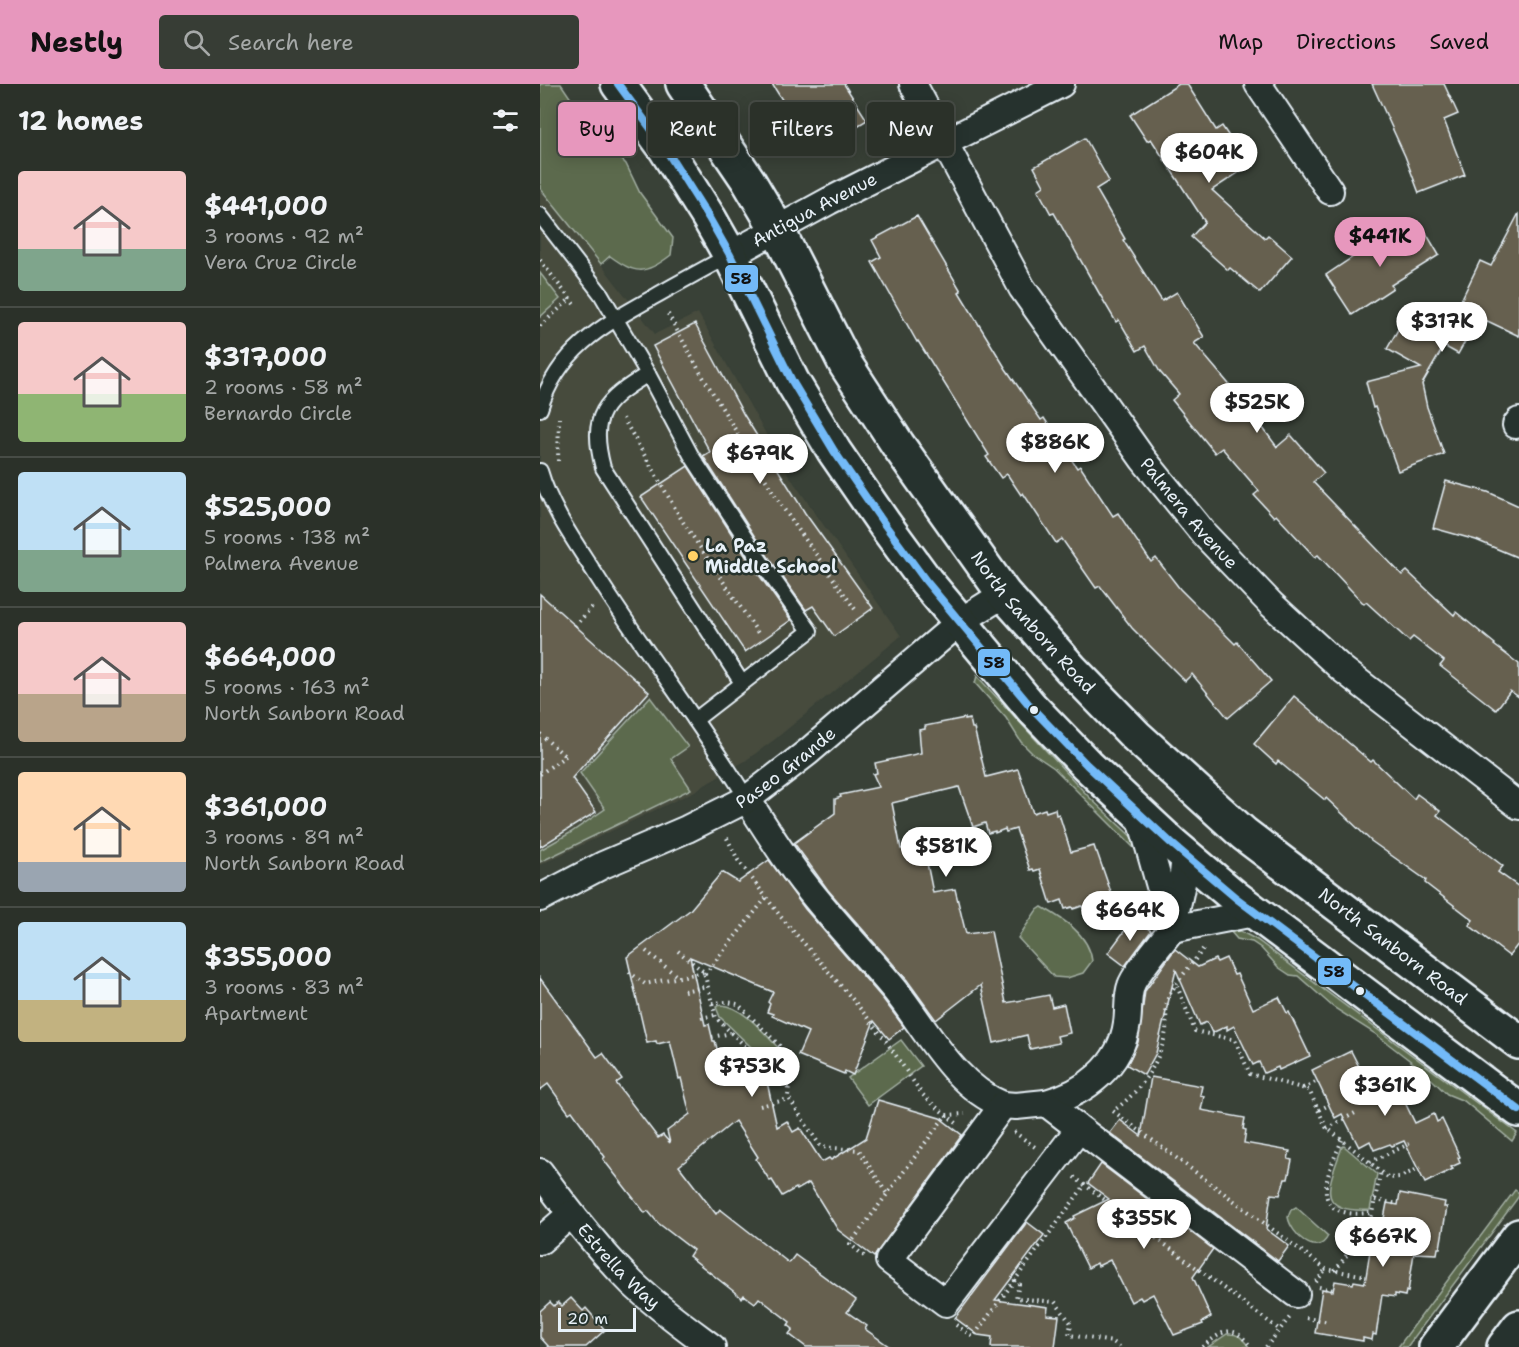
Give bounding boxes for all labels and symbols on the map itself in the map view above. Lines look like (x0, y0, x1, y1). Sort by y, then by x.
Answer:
pin: $604K (1167, 133, 1251, 184)
street label: Antigua Avenue (748, 167, 881, 253)
pin: $441K (1338, 217, 1422, 268)
line badge: 58 (724, 264, 759, 293)
text: 58 (730, 268, 752, 289)
pin: $317K (1400, 302, 1484, 353)
pin: $525K (1215, 383, 1299, 434)
pin: $886K (1013, 423, 1097, 474)
pin: $679K (718, 434, 802, 485)
street label: Palmera Avenue (1135, 453, 1243, 574)
place label: La Paz Middle School (705, 534, 837, 579)
street label: North Sanborn Road (965, 546, 1101, 699)
marker: La Paz Middle School (686, 549, 700, 563)
line badge: 58 (977, 648, 1011, 677)
text: 58 (983, 652, 1005, 673)
unlabelled marker (1028, 704, 1040, 716)
street label: Paseo Grande (732, 721, 841, 815)
pin: $581K (904, 827, 988, 878)
street label: North Sanborn Road (1313, 882, 1472, 1011)
pin: $664K (1088, 891, 1172, 942)
line badge: 58 (1317, 957, 1352, 986)
text: 58 (1323, 961, 1345, 982)
unlabelled marker (1354, 985, 1366, 997)
pin: $753K (710, 1047, 794, 1098)
pin: $361K (1343, 1066, 1427, 1117)
pin: $355K (1102, 1199, 1186, 1250)
pin: $667K (1341, 1217, 1425, 1268)
street label: Estrella Way (572, 1218, 665, 1315)
scale bar (558, 1305, 636, 1332)

